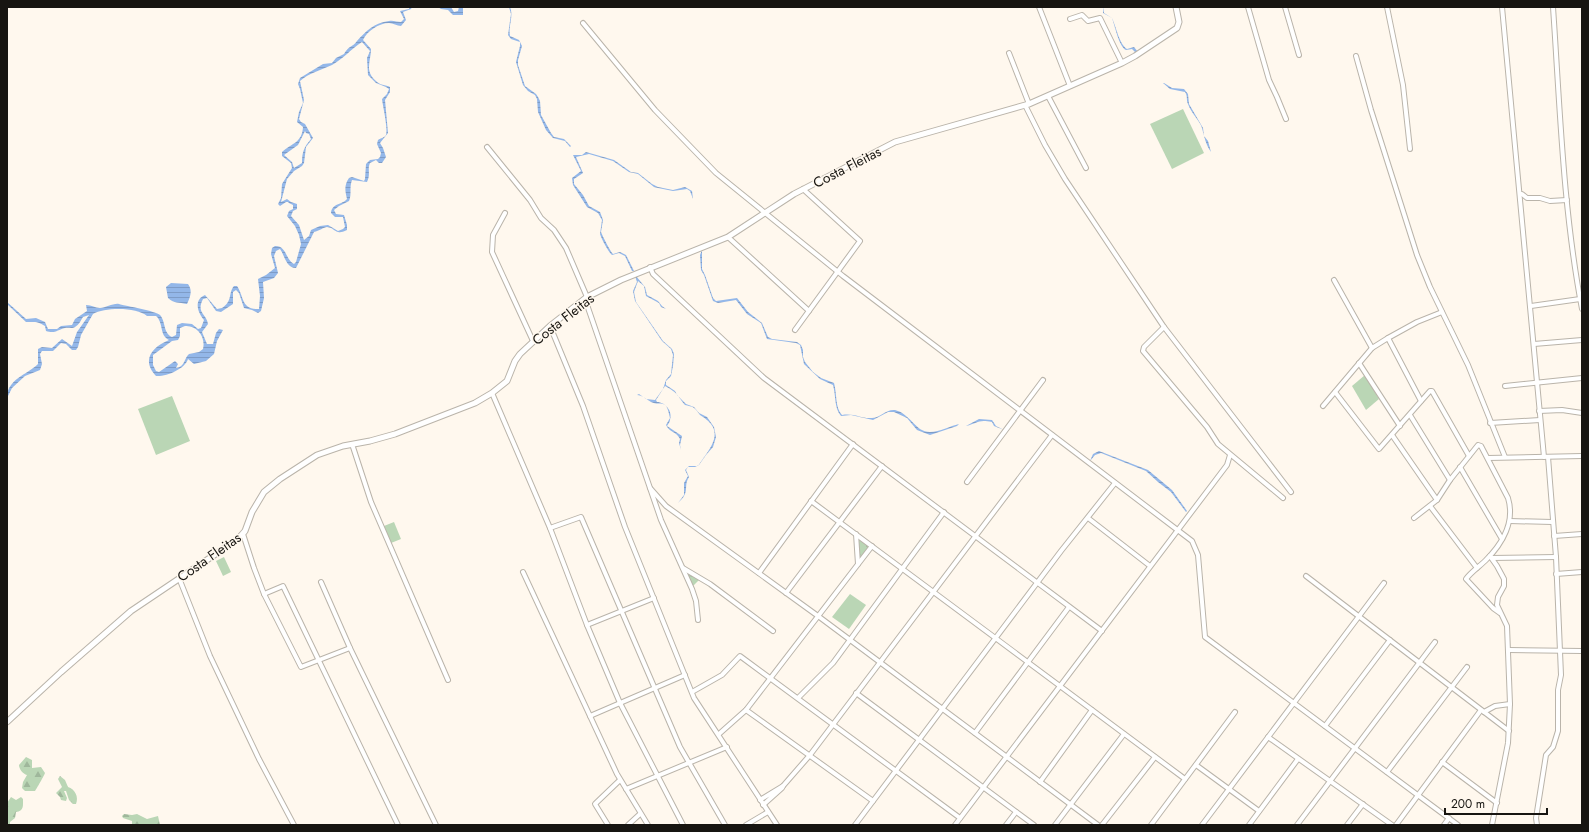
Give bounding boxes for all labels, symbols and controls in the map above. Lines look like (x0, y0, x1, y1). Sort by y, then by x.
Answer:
street label: Costa Fleitas (809, 141, 885, 193)
street label: Costa Fleitas (528, 288, 599, 350)
street label: Costa Fleitas (173, 527, 245, 586)
scale bar (1445, 790, 1547, 816)
text: 200 m (1451, 795, 1485, 813)

